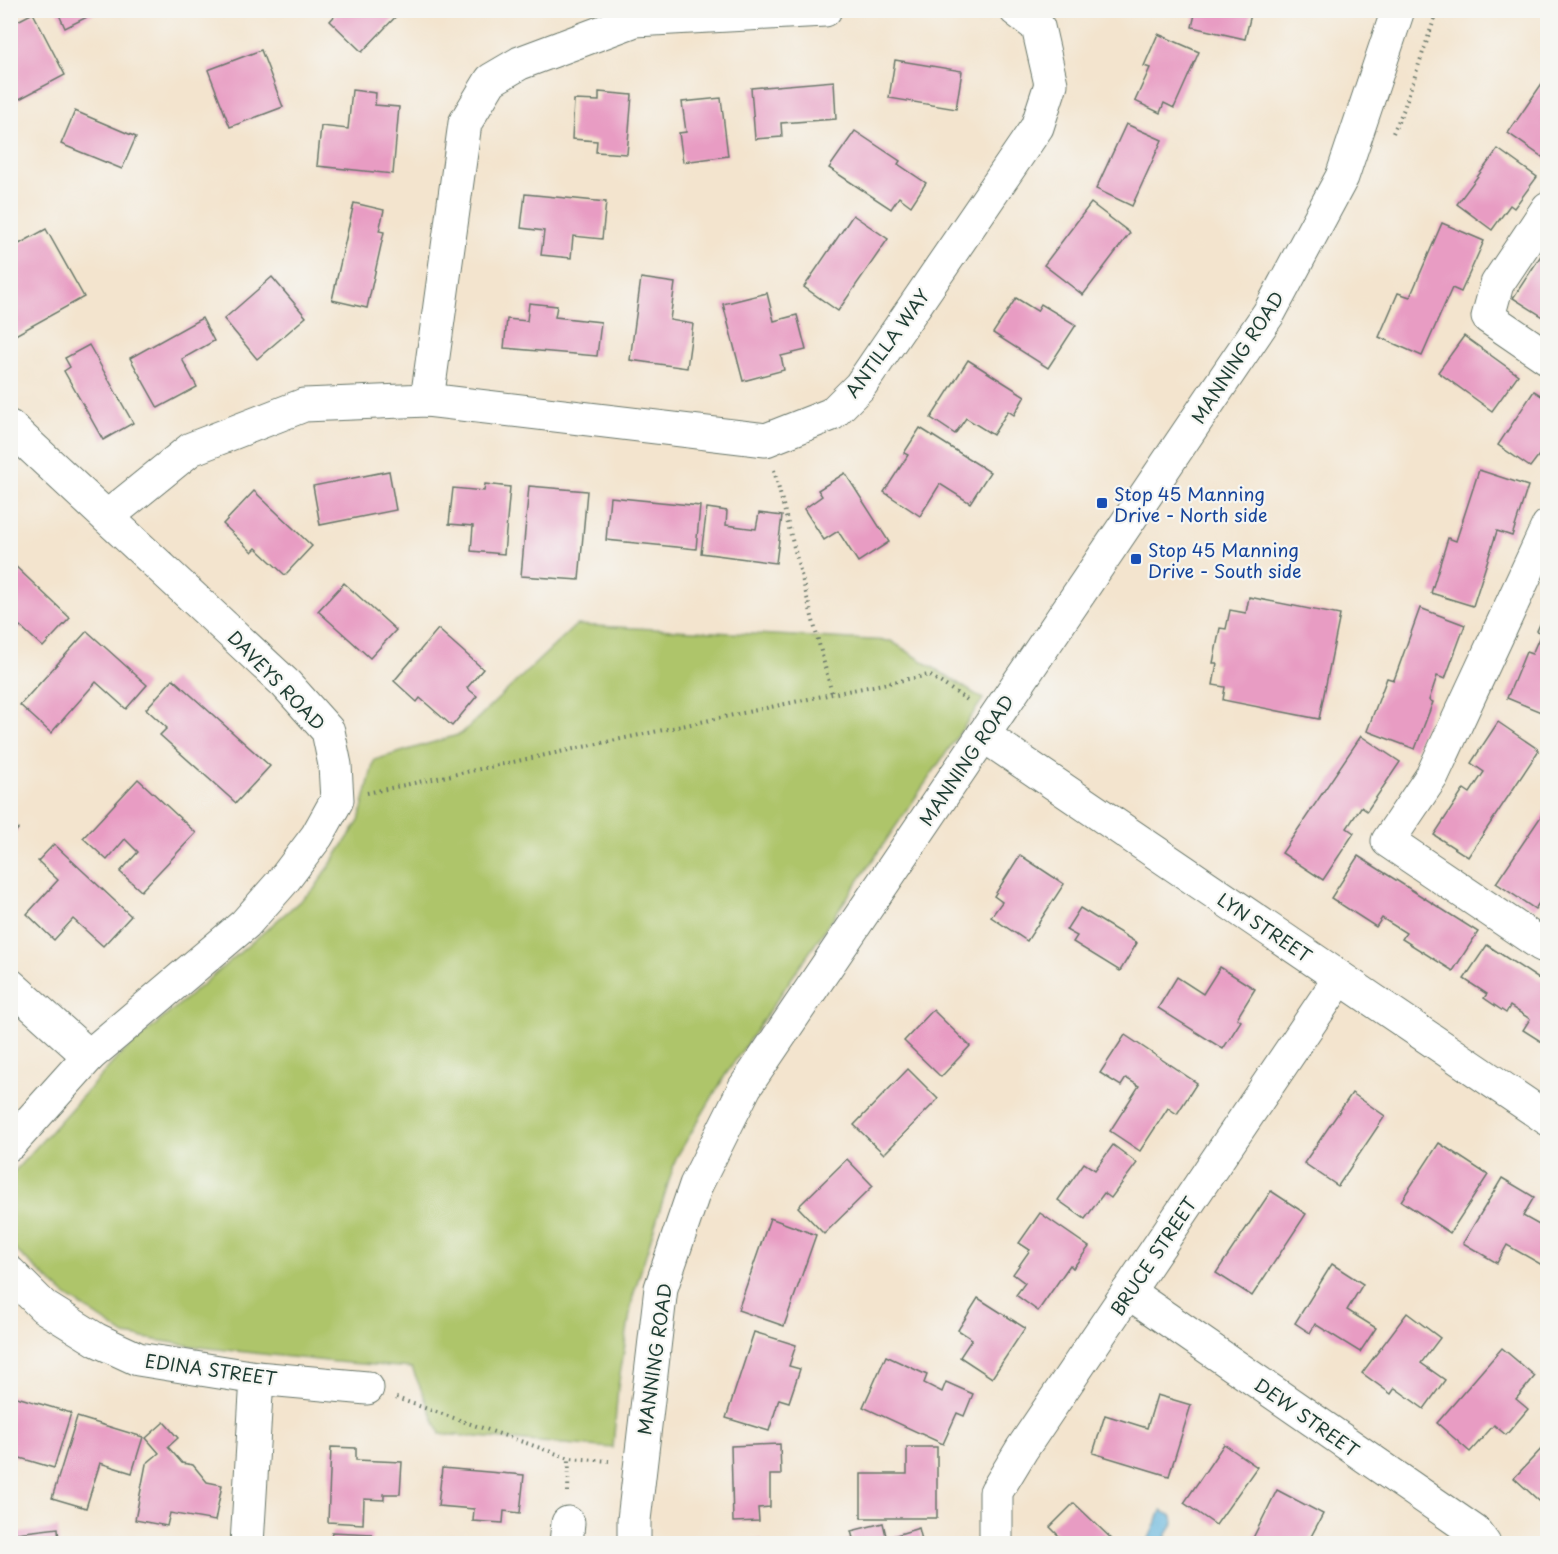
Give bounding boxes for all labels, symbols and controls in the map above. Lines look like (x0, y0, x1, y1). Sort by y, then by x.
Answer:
street label: ANTILLA WAY (838, 283, 936, 403)
street label: MANNING ROAD (1184, 286, 1290, 428)
place label: Stop 45 Manning Drive - North side (1114, 480, 1268, 528)
marker: Stop 45 Manning Drive - North side (1095, 496, 1109, 510)
place label: Stop 45 Manning Drive - South side (1148, 536, 1302, 584)
marker: Stop 45 Manning Drive - South side (1129, 552, 1143, 566)
street label: DAVEYS ROAD (222, 624, 332, 736)
street label: MANNING ROAD (912, 689, 1020, 831)
street label: LYN STREET (1212, 885, 1318, 969)
street label: BRUCE STREET (1103, 1191, 1203, 1321)
street label: MANNING ROAD (630, 1281, 678, 1437)
street label: EDINA STREET (143, 1346, 279, 1392)
street label: DEW STREET (1249, 1371, 1365, 1464)

